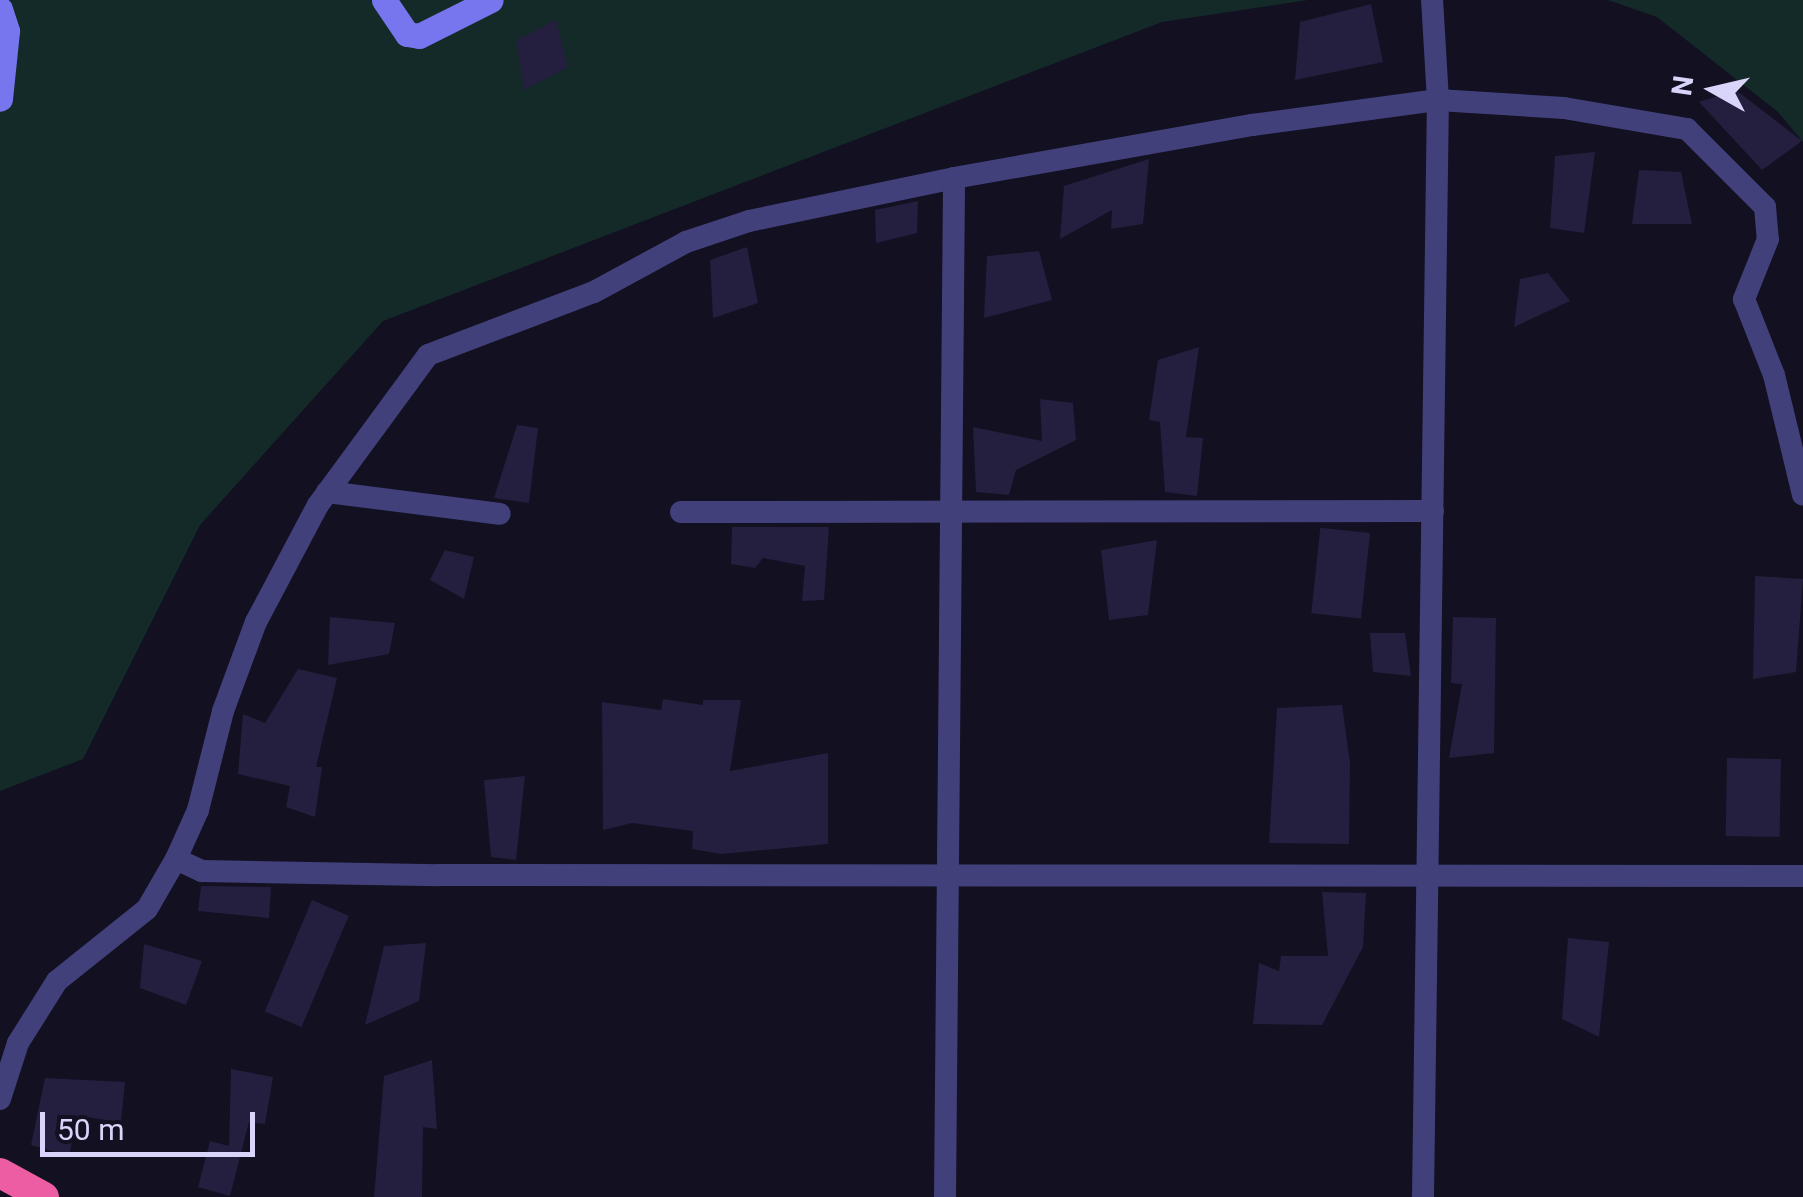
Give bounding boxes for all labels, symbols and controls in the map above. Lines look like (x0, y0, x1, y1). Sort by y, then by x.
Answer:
north arrow (1663, 40, 1763, 140)
text: N (1665, 74, 1701, 98)
scale bar (45, 1092, 260, 1154)
text: 50 m (57, 1112, 124, 1147)

